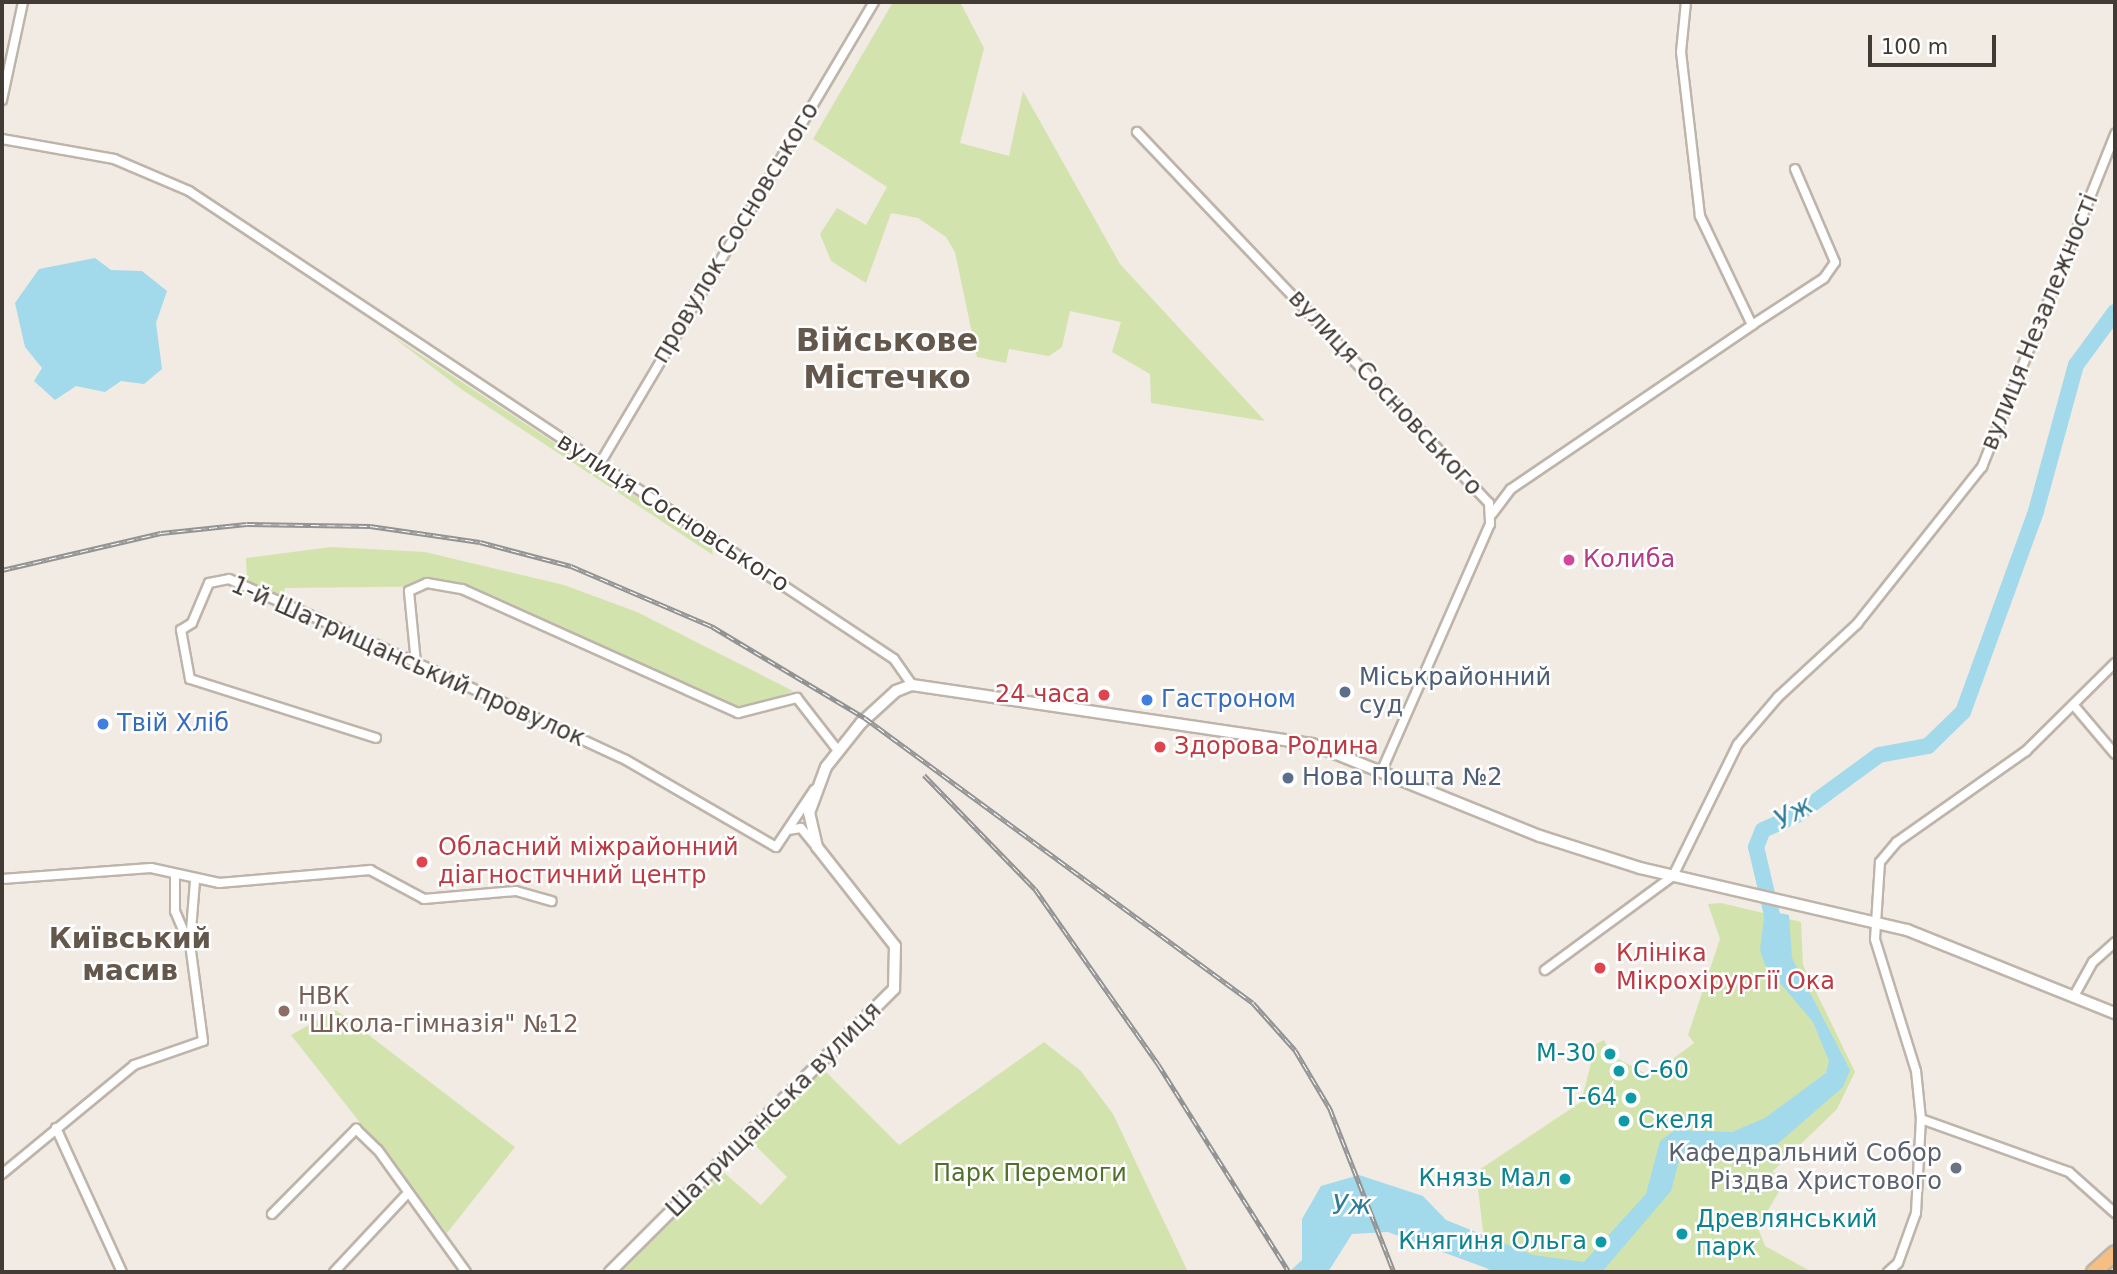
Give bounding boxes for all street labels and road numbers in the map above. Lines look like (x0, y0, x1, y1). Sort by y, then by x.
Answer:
street label: провулок Сосновського (647, 97, 825, 369)
street label: вулиця Незалежності (1975, 190, 2105, 454)
street label: вулиця Сосновського (1282, 284, 1488, 502)
street label: вулиця Сосновського (552, 427, 794, 599)
street label: 1-й Шатрищанський провулок (227, 571, 589, 753)
street label: Шатрищанська вулиця (660, 996, 888, 1224)

